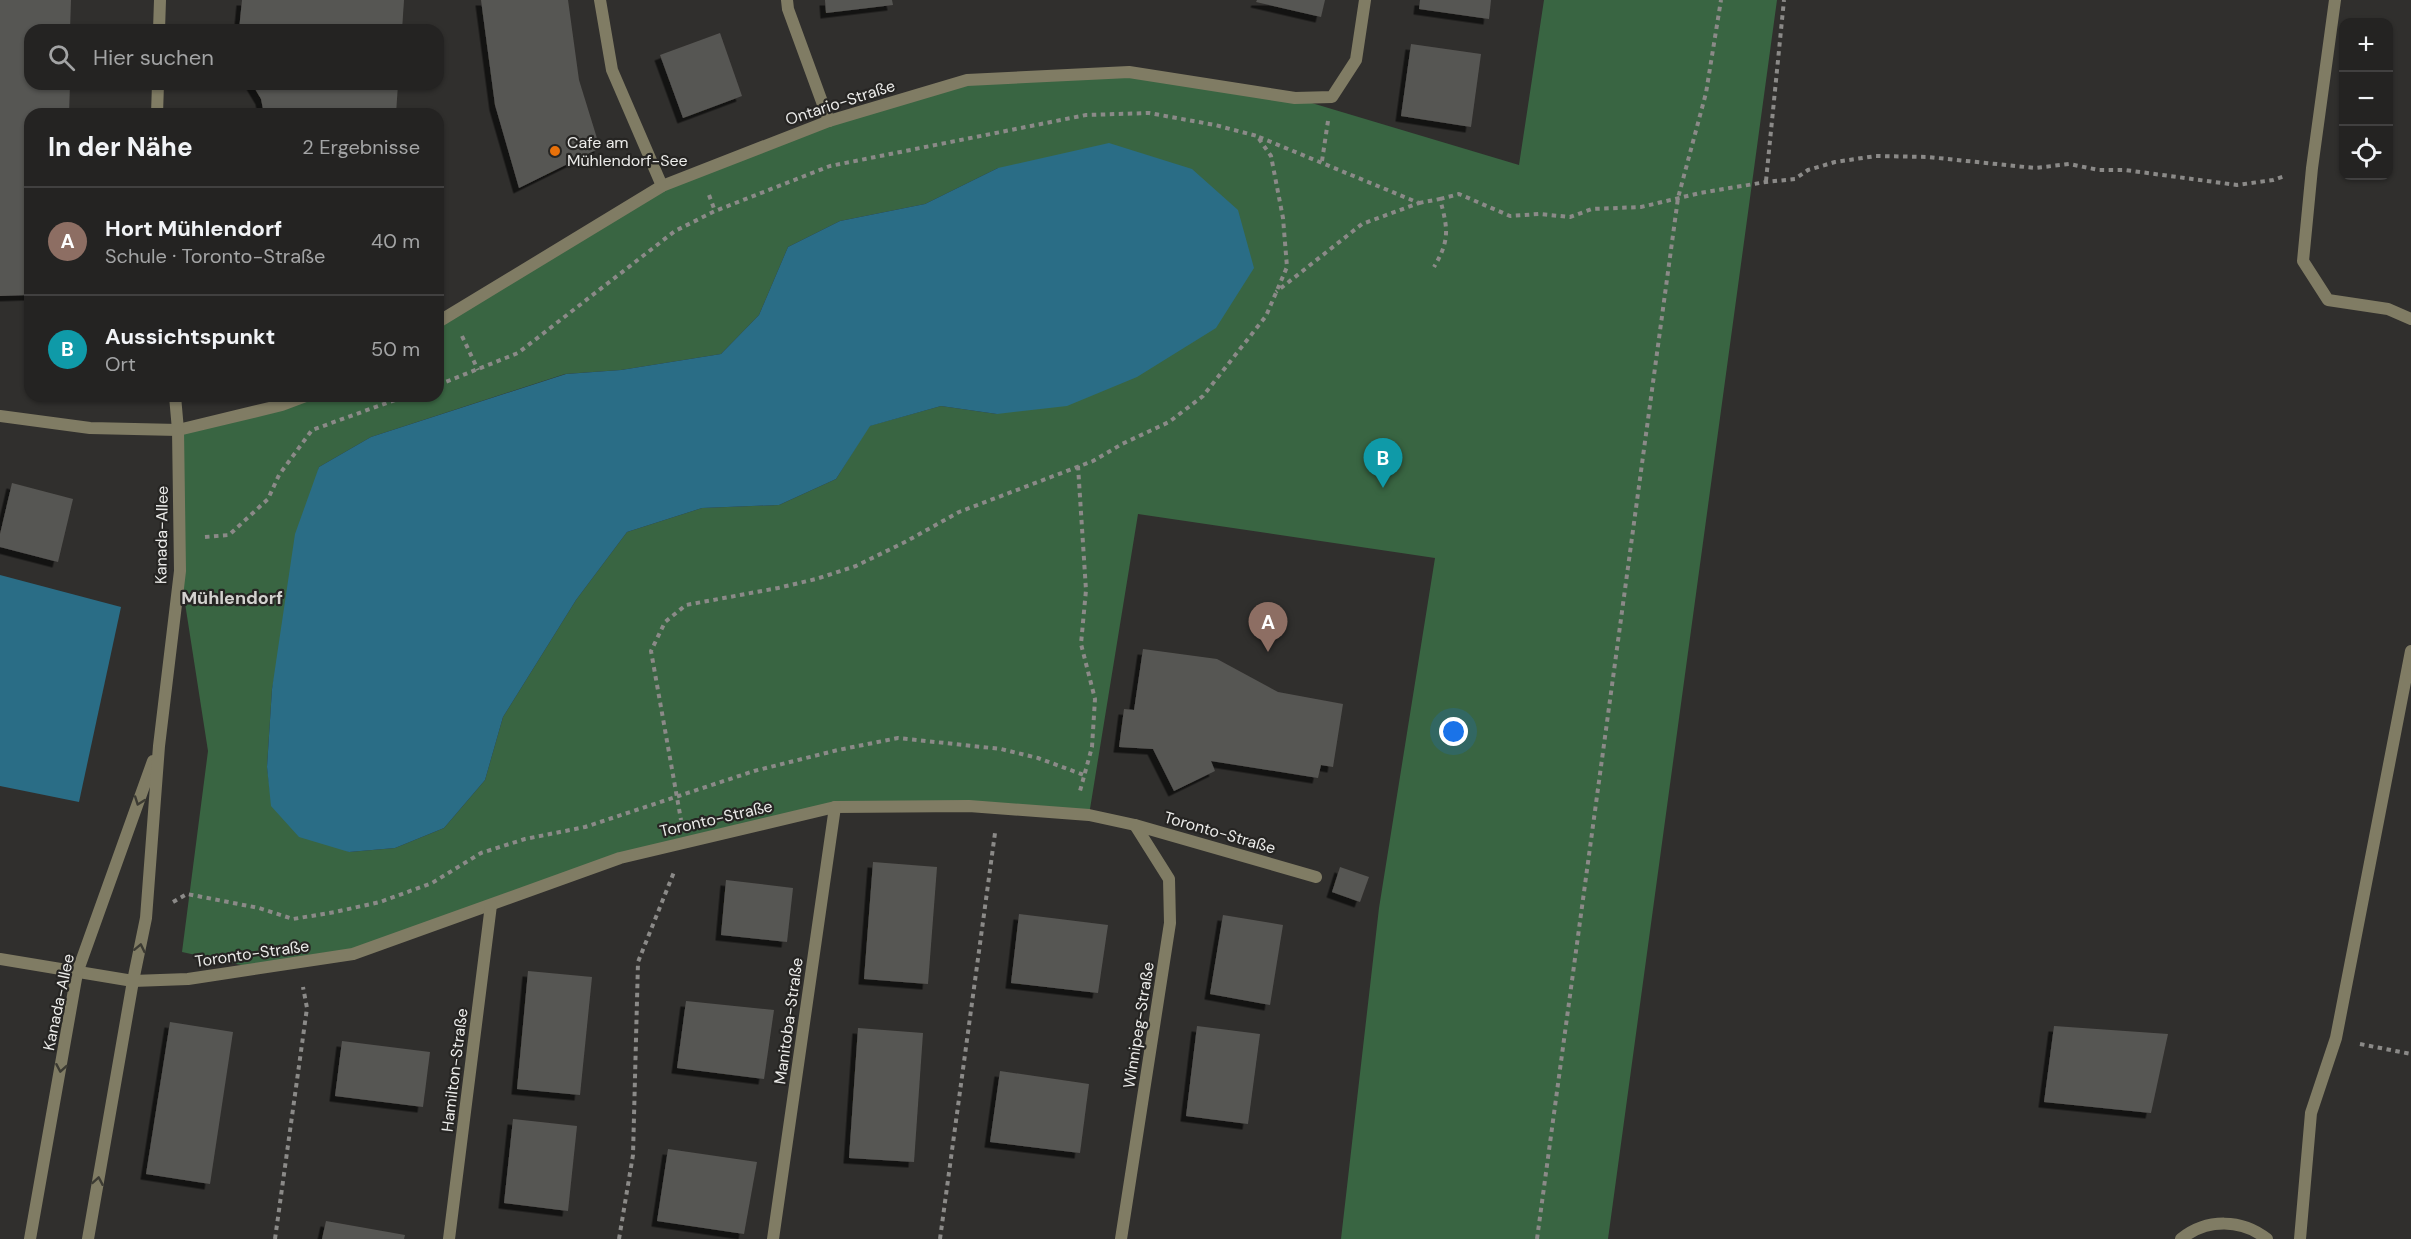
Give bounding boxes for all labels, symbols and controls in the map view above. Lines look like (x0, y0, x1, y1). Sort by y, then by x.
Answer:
map controls (2339, 18, 2393, 180)
button: + (2339, 18, 2393, 72)
search box (24, 24, 444, 90)
icon: search (45, 41, 78, 74)
text: Hier suchen (93, 43, 214, 72)
button: − (2339, 72, 2393, 126)
street label: Ontario-Straße (783, 75, 898, 130)
button: locate (2339, 126, 2393, 180)
text: In der Nähe (48, 130, 193, 164)
place label: Cafe am Mühlendorf-See (567, 132, 688, 171)
text: 2 Ergebnisse (302, 134, 420, 160)
marker: Cafe am Mühlendorf-See (548, 144, 562, 158)
text: Hort Mühlendorf (105, 214, 282, 243)
text: A (60, 228, 75, 254)
text: 40 m (371, 228, 420, 254)
text: Schule · Toronto-Straße (105, 243, 325, 269)
text: Aussichtspunkt (105, 322, 275, 351)
text: B (61, 336, 74, 362)
text: 50 m (371, 336, 420, 362)
text: Ort (105, 351, 136, 377)
pin: B (1364, 438, 1402, 488)
street label: Kanada-Allee (150, 486, 173, 584)
district label: Mühlendorf (181, 586, 283, 610)
pin: A (1248, 602, 1288, 652)
your location (1439, 717, 1468, 746)
one-way arrow (134, 795, 147, 806)
street label: Toronto-Straße (658, 795, 775, 842)
street label: Toronto-Straße (1162, 807, 1278, 858)
street label: Toronto-Straße (194, 935, 311, 972)
one-way arrow (133, 943, 146, 953)
street label: Kanada-Allee (38, 952, 79, 1052)
street label: Manitoba-Straße (769, 956, 808, 1086)
street label: Winnipeg-Straße (1118, 960, 1159, 1090)
street label: Hamilton-Straße (437, 1007, 472, 1133)
one-way arrow (55, 1063, 67, 1073)
one-way arrow (91, 1177, 104, 1187)

